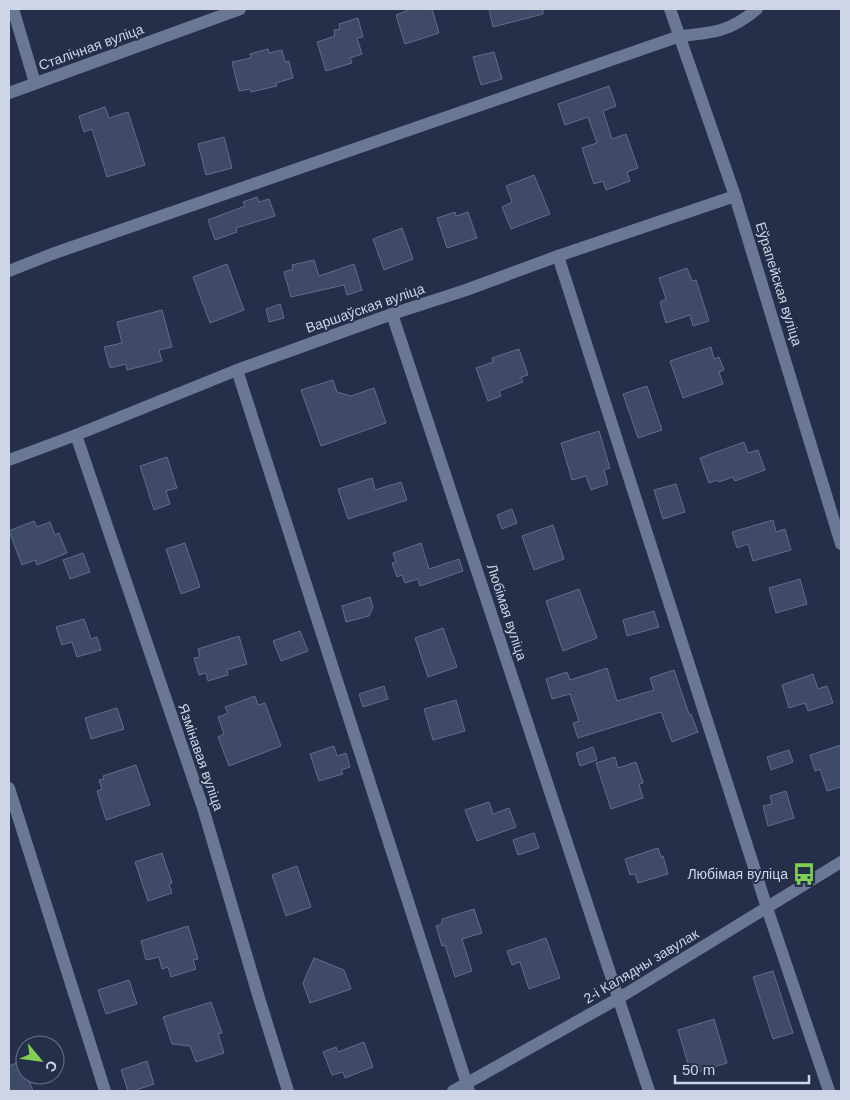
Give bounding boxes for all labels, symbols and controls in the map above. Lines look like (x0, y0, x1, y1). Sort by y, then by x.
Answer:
street label: Сталічная вуліца (36, 20, 146, 73)
street label: Еўрапейская вуліца (753, 220, 806, 348)
street label: Варшаўская вуліца (304, 280, 427, 336)
street label: Любімая вуліца (484, 562, 530, 663)
street label: Язмінавая вуліца (175, 701, 227, 813)
bus stop icon: Любімая вуліца (791, 861, 817, 887)
place label: Любімая вуліца (687, 866, 788, 882)
street label: 2-і Калядны завулак (581, 925, 702, 1007)
north arrow (15, 1035, 65, 1085)
scale bar (675, 1052, 809, 1084)
text: С (42, 1058, 61, 1075)
text: 50 m (682, 1061, 715, 1078)

